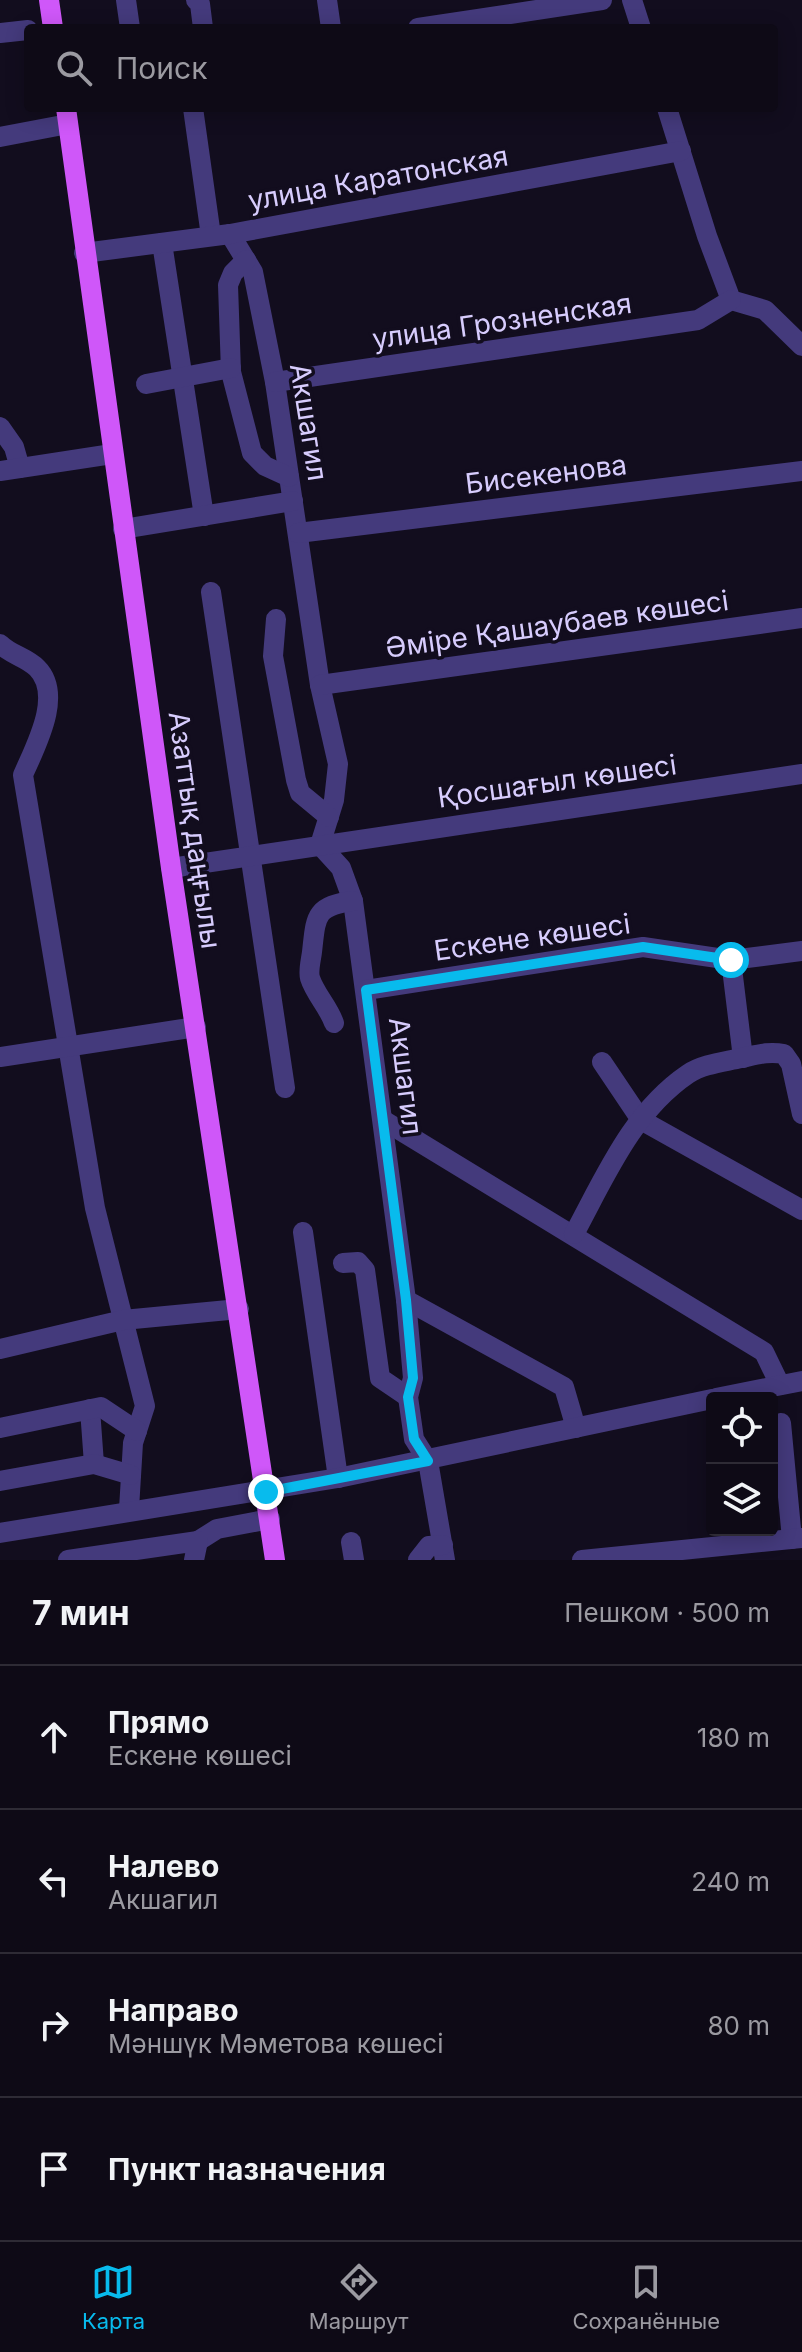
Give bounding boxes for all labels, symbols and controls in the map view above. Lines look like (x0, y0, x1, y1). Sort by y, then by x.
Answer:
search box (24, 24, 778, 112)
icon: search (52, 46, 96, 90)
text: Поиск (116, 50, 207, 86)
street label: улица Каратонская (245, 138, 511, 218)
street label: улица Грозненская (370, 286, 634, 356)
street label: Акшагил (283, 361, 335, 483)
street label: Бисекенова (463, 447, 629, 501)
street label: Әміре Қашаубаев көшесі (383, 583, 731, 665)
street label: Азаттық даңғылы (161, 709, 229, 951)
street label: Қосшағыл көшесі (435, 747, 679, 815)
street label: Ескене көшесі (432, 906, 632, 968)
route start (713, 942, 749, 978)
street label: Акшагил (382, 1015, 430, 1137)
map controls (706, 1392, 778, 1536)
button: locate (706, 1392, 778, 1464)
button: layers (706, 1464, 778, 1536)
route end (248, 1474, 284, 1510)
text: 7 мин (32, 1592, 130, 1633)
text: Пешком · 500 m (564, 1597, 770, 1628)
text: Прямо (108, 1704, 209, 1740)
icon: ahead (32, 1715, 76, 1759)
text: 180 m (697, 1722, 770, 1753)
text: Ескене көшесі (108, 1740, 292, 1771)
text: Налево (108, 1848, 220, 1884)
icon: left (32, 1859, 76, 1903)
text: 240 m (691, 1866, 770, 1897)
text: Акшагил (108, 1884, 218, 1915)
text: Направо (108, 1992, 239, 2028)
icon: right (32, 2003, 76, 2047)
text: 80 m (707, 2010, 770, 2041)
text: Мәншүк Мәметова көшесі (108, 2028, 444, 2059)
icon: arrive (32, 2147, 76, 2191)
text: Пункт назначения (108, 2151, 386, 2187)
tab: Карта (82, 2260, 145, 2334)
tab: Маршрут (309, 2260, 409, 2334)
tab: Сохранённые (572, 2260, 720, 2334)

